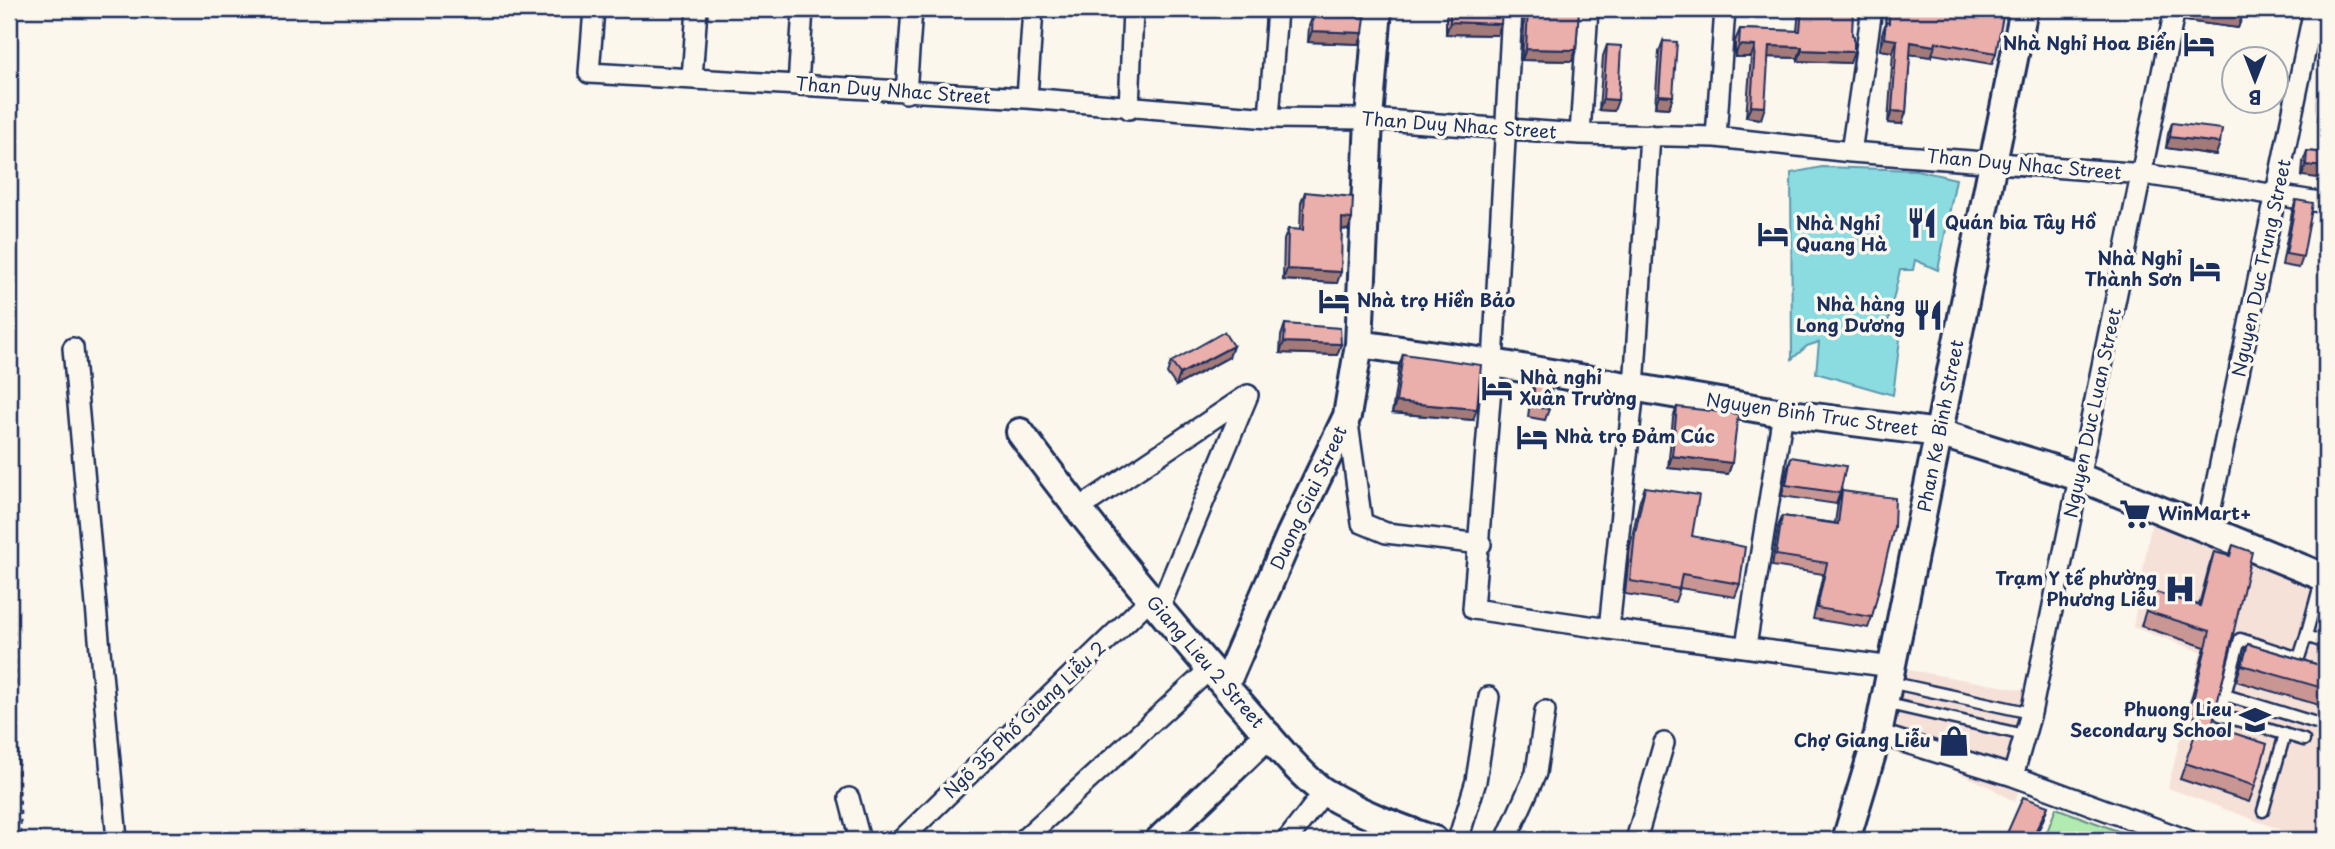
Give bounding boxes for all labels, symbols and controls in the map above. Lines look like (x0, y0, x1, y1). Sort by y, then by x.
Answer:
hotel icon: Nhà Nghỉ Hoa Biển (2182, 27, 2216, 61)
place label: Nhà Nghỉ Hoa Biển (2003, 29, 2176, 56)
north arrow (2220, 46, 2290, 116)
street label: Than Duy Nhac Street (795, 69, 992, 110)
text: B (2248, 84, 2262, 112)
street label: Than Duy Nhac Street (1361, 104, 1558, 145)
street label: Than Duy Nhac Street (1926, 142, 2123, 185)
street label: Nguyen Duc Trung Street (2224, 156, 2297, 379)
restaurant icon: Quán bia Tây Hồ (1905, 206, 1939, 240)
place label: Quán bia Tây Hồ (1945, 208, 2096, 235)
place label: Nhà Nghỉ Quang Hà (1796, 209, 1888, 257)
hotel icon: Nhà Nghỉ Quang Hà (1756, 217, 1790, 251)
place label: Nhà Nghỉ Thành Sơn (2084, 244, 2182, 292)
hotel icon: Nhà Nghỉ Thành Sơn (2188, 252, 2222, 286)
hotel icon: Nhà trọ Hiền Bảo (1317, 284, 1351, 318)
place label: Nhà trọ Hiền Bảo (1357, 286, 1515, 313)
place label: Nhà hàng Long Dương (1796, 290, 1905, 338)
restaurant icon: Nhà hàng Long Dương (1911, 298, 1945, 332)
street label: Nguyen Duc Luan Street (2056, 305, 2127, 520)
street label: Phan Ke Binh Street (1910, 337, 1969, 514)
place label: Nhà nghỉ Xuân Trường (1520, 363, 1637, 411)
hotel icon: Nhà nghỉ Xuân Trường (1480, 371, 1514, 405)
street label: Nguyen Binh Truc Street (1705, 385, 1920, 442)
hotel icon: Nhà trọ Đảm Cúc (1515, 420, 1549, 454)
street label: Duong Giai Street (1262, 421, 1353, 574)
place label: Nhà trọ Đảm Cúc (1555, 422, 1715, 449)
supermarket icon: WinMart+ (2118, 497, 2152, 531)
place label: WinMart+ (2158, 499, 2251, 526)
place label: Trạm Y tế phường Phương Liễu (1995, 564, 2157, 612)
hospital icon: Trạm Y tế phường Phương Liễu (2163, 572, 2197, 606)
street label: Giang Lieu 2 Street (1141, 589, 1272, 733)
street label: Ngõ 35 Phố Giang Liễu 2 (937, 634, 1111, 804)
place label: Phuong Lieu Secondary School (2070, 695, 2232, 743)
school or university icon: Phuong Lieu Secondary School (2238, 703, 2272, 737)
shop icon: Chợ Giang Liễu (1937, 724, 1971, 758)
place label: Chợ Giang Liễu (1794, 726, 1931, 753)

